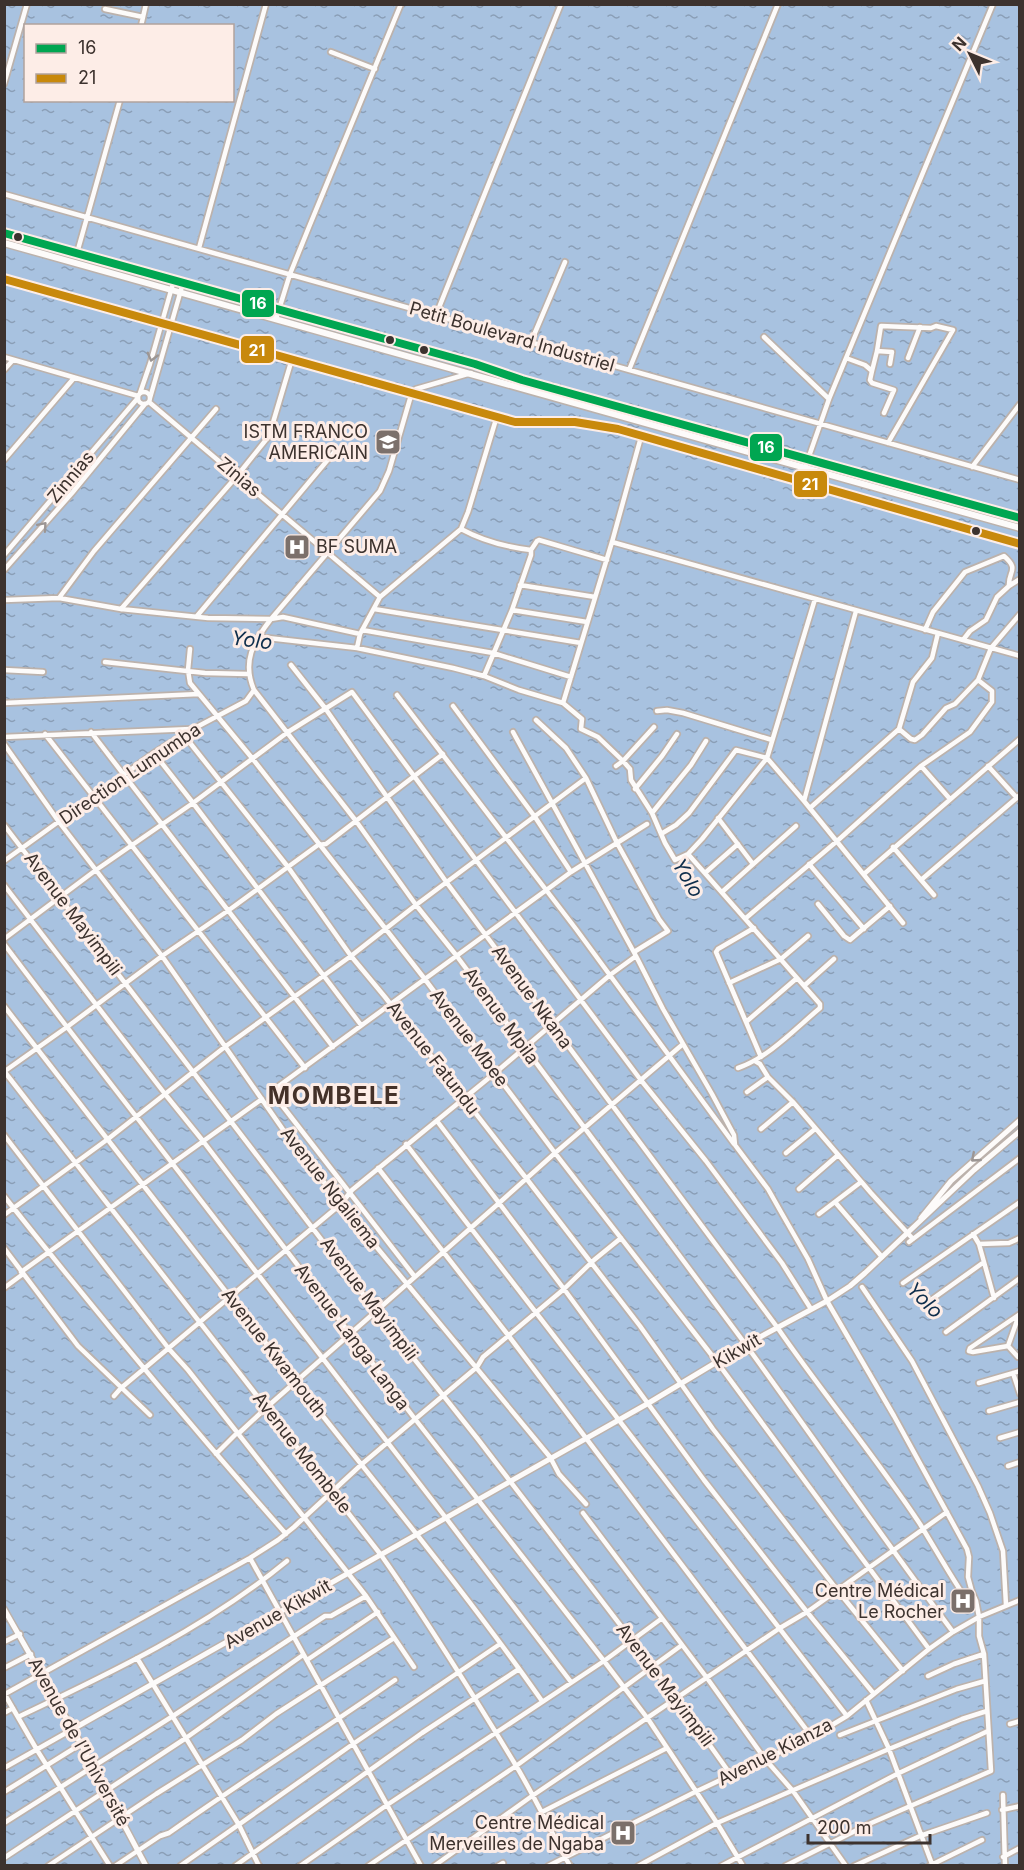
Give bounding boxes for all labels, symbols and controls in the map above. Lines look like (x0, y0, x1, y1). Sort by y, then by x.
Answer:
legend (24, 24, 234, 102)
north arrow (940, 24, 1000, 84)
text: N (948, 32, 971, 55)
text: 16 (78, 37, 96, 58)
text: 21 (78, 67, 96, 88)
unlabelled marker (12, 231, 24, 243)
line badge: 16 (241, 289, 275, 318)
text: 16 (249, 293, 267, 313)
street label: Petit Boulevard Industriel (407, 297, 617, 376)
unlabelled marker (384, 334, 396, 346)
line badge: 21 (240, 335, 275, 364)
text: 21 (249, 340, 265, 360)
unlabelled marker (418, 344, 430, 356)
one-way arrow (147, 352, 160, 362)
place label: ISTM FRANCO AMERICAIN (244, 421, 368, 463)
school or university icon: ISTM FRANCO AMERICAIN (373, 427, 403, 457)
line badge: 16 (749, 433, 783, 462)
text: 16 (757, 437, 775, 457)
street label: Zinnias (43, 447, 98, 507)
street label: Zinias (213, 452, 265, 501)
line badge: 21 (793, 470, 828, 498)
text: 21 (802, 474, 818, 494)
one-way arrow (36, 522, 47, 533)
unlabelled marker (970, 525, 982, 537)
hospital icon: BF SUMA (282, 532, 312, 562)
place label: BF SUMA (316, 536, 397, 557)
water label: Yolo (230, 626, 274, 654)
street label: Direction Lumumba (55, 719, 204, 829)
street label: Avenue Mayimpili (20, 848, 127, 979)
water label: Yolo (667, 854, 709, 902)
street label: Avenue Nkana (488, 941, 577, 1052)
street label: Avenue Mpila (459, 963, 544, 1068)
street label: Avenue Mbee (426, 985, 513, 1091)
street label: Avenue Fatundu (383, 997, 484, 1118)
district label: MOMBELE (268, 1081, 400, 1110)
street label: Avenue Ngaliema (277, 1123, 384, 1253)
one-way arrow (971, 1151, 982, 1162)
street label: Avenue Mayimpili (316, 1233, 423, 1364)
street label: Avenue Langa Langa (291, 1260, 414, 1414)
water label: Yolo (902, 1277, 948, 1323)
street label: Avenue Kwamouth (218, 1284, 331, 1421)
street label: Kikwit (709, 1329, 764, 1373)
street label: Avenue Mombele (249, 1388, 356, 1517)
street label: Avenue Kikwit (221, 1574, 335, 1653)
place label: Centre Médical Le Rocher (815, 1580, 944, 1622)
hospital icon: Centre Médical Le Rocher (948, 1586, 978, 1616)
street label: Avenue Mayimpili (612, 1619, 719, 1750)
street label: Avenue de l’Université (24, 1654, 135, 1830)
street label: Avenue Kianza (714, 1714, 836, 1789)
scale bar (808, 1807, 930, 1845)
place label: Centre Médical Merveilles de Ngaba (429, 1812, 604, 1854)
text: 200 m (817, 1817, 872, 1838)
hospital icon: Centre Médical Merveilles de Ngaba (608, 1818, 638, 1848)

